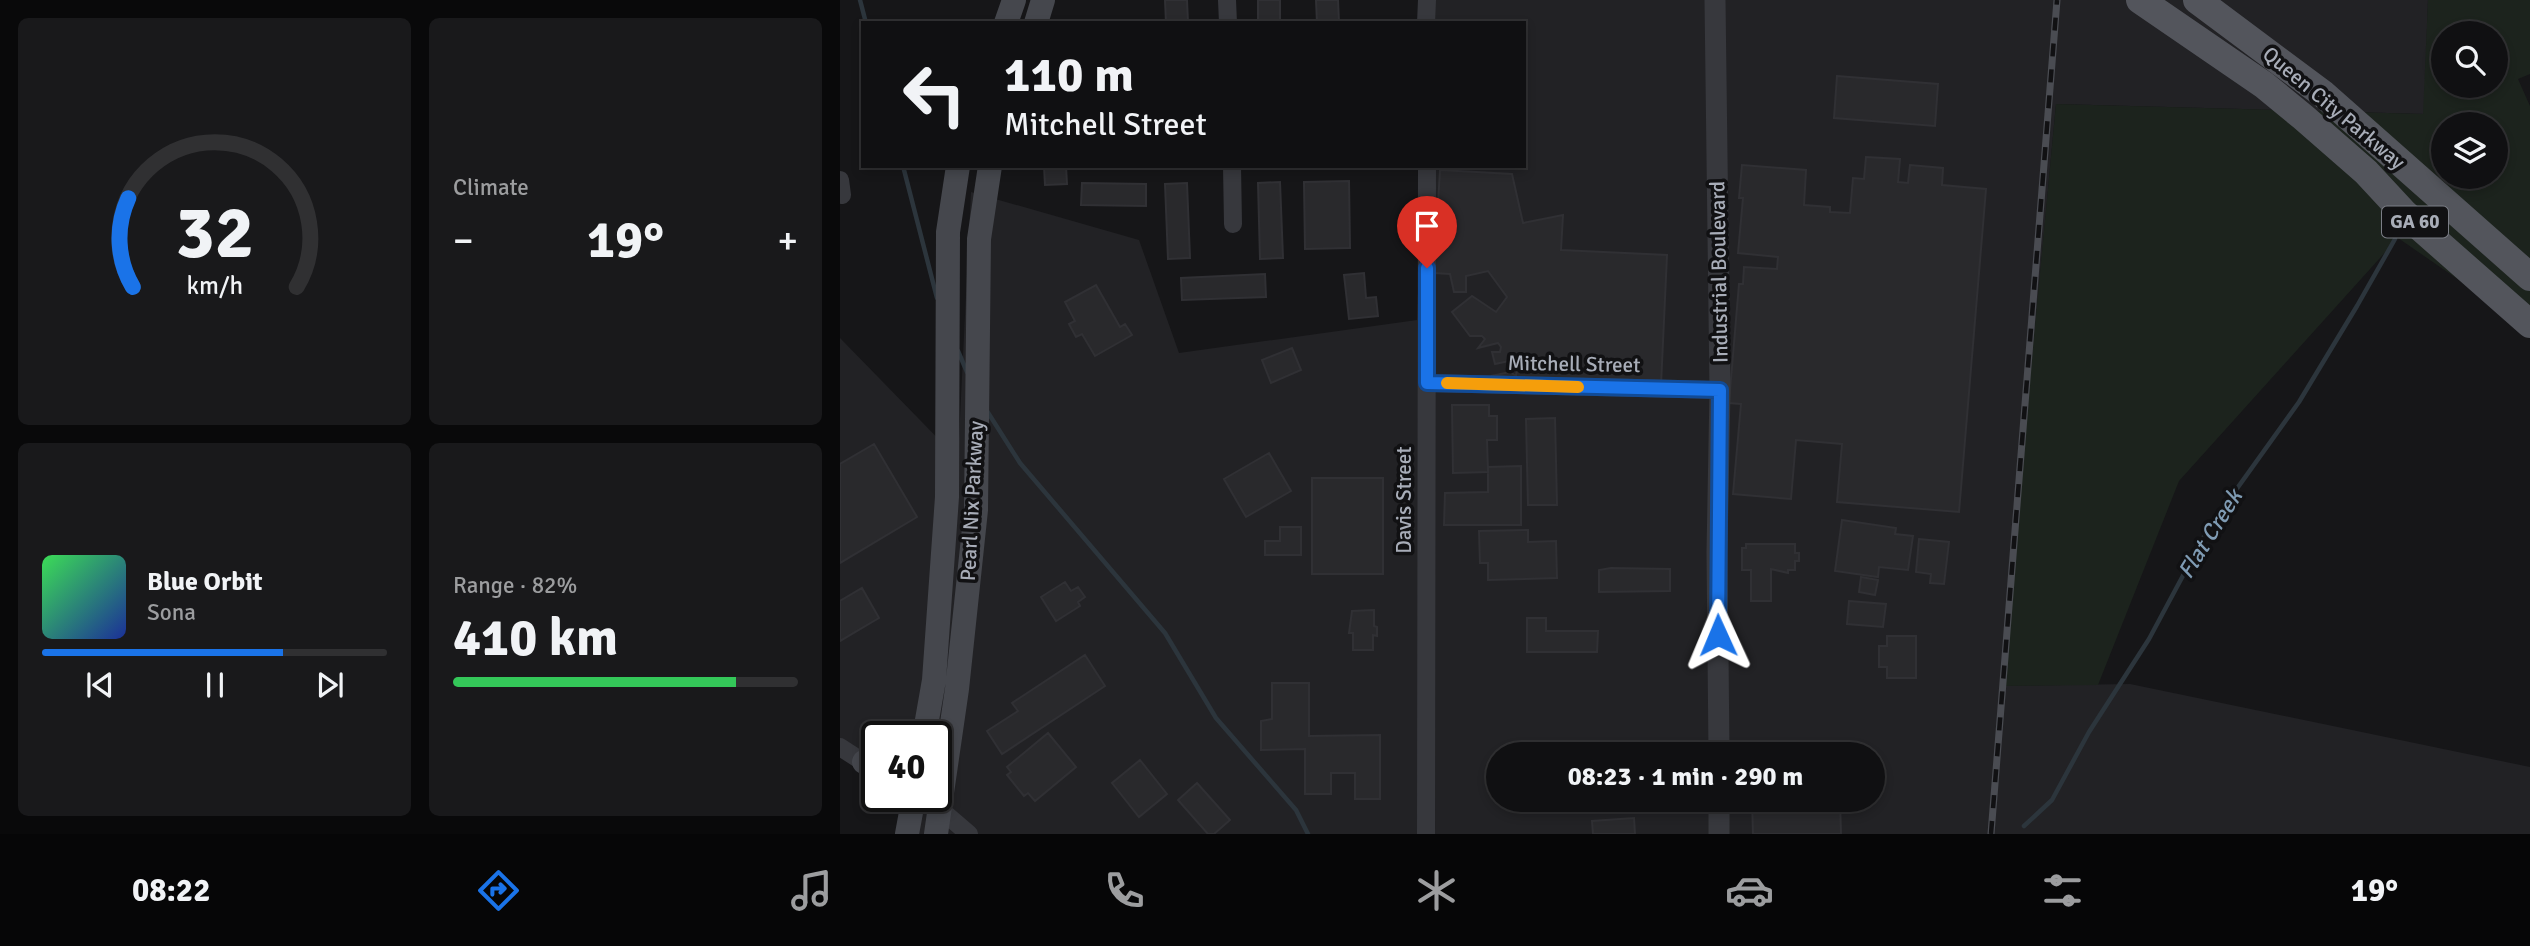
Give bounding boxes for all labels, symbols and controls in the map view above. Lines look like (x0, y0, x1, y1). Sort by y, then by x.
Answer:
map controls (2431, 21, 2508, 189)
button: search (2431, 21, 2508, 98)
street label: Queen City Parkway (2258, 41, 2411, 175)
text: 110 m (1004, 45, 1134, 105)
icon: left (889, 49, 980, 140)
text: Mitchell Street (1004, 105, 1207, 144)
button: layers (2431, 112, 2508, 189)
text: Climate (453, 173, 529, 202)
street label: Industrial Boulevard (1704, 181, 1734, 363)
text: 32 (175, 190, 254, 279)
pin (1397, 196, 1457, 268)
road number: GA 60 (2382, 206, 2448, 238)
icon: arrive (1408, 207, 1446, 245)
text: 19° (587, 208, 664, 272)
text: − (453, 217, 474, 264)
text: + (777, 217, 798, 264)
text: km/h (186, 270, 243, 301)
street label: Mitchell Street (1507, 350, 1641, 378)
street label: Pearl Nix Parkway (955, 420, 989, 582)
street label: Davis Street (1391, 446, 1417, 554)
water label: Flat Creek (2171, 482, 2250, 584)
text: Blue Orbit (147, 566, 263, 598)
text: Range · 82% (453, 571, 577, 600)
text: Sona (147, 598, 196, 627)
position arrow (1681, 598, 1755, 672)
text: 410 km (453, 606, 618, 670)
icon: previous (81, 666, 119, 704)
icon: pause (196, 666, 234, 704)
icon: next (311, 666, 349, 704)
speed limit sign: 40 (861, 721, 952, 812)
text: 08:23 · 1 min · 290 m (1568, 761, 1803, 793)
icon: directions (474, 866, 523, 915)
icon: music (787, 866, 836, 915)
icon: phone (1100, 866, 1149, 915)
icon: climate (1412, 866, 1461, 915)
icon: car (1725, 866, 1774, 915)
icon: filters (2038, 866, 2087, 915)
text: 08:22 (132, 871, 210, 910)
text: 19° (2351, 871, 2398, 910)

